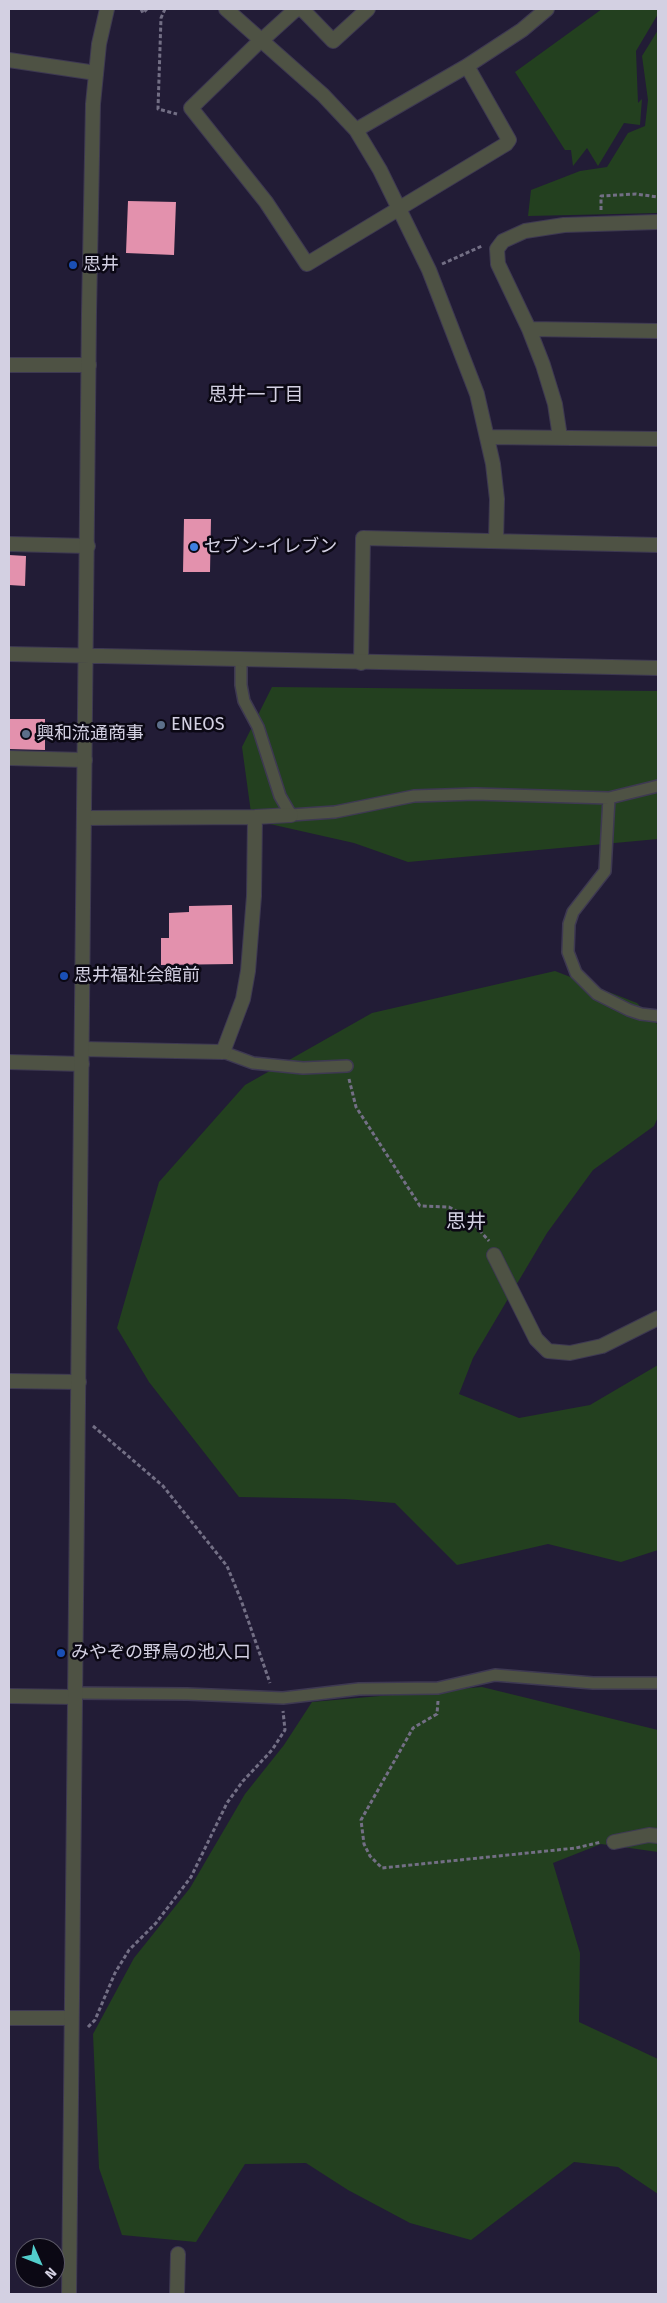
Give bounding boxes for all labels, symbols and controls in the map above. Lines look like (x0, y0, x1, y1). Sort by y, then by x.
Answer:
place label: 思井 (83, 254, 119, 276)
marker: 思井 (67, 259, 79, 271)
district label: 思井一丁目 (209, 385, 303, 407)
place label: セブン-イレブン (204, 536, 337, 558)
marker: セブン-イレブン (188, 541, 200, 553)
place label: ENEOS (171, 714, 225, 736)
marker: ENEOS (155, 719, 167, 731)
place label: 興和流通商事 (36, 723, 144, 745)
marker: 興和流通商事 (20, 728, 32, 740)
place label: 思井福祉会館前 (74, 965, 200, 987)
marker: 思井福祉会館前 (58, 970, 70, 982)
district label: 思井 (446, 1210, 486, 1234)
place label: みやぞの野鳥の池入口 (71, 1642, 251, 1664)
marker: みやぞの野鳥の池入口 (55, 1647, 67, 1659)
north arrow (15, 2238, 65, 2288)
text: N (41, 2264, 60, 2282)

